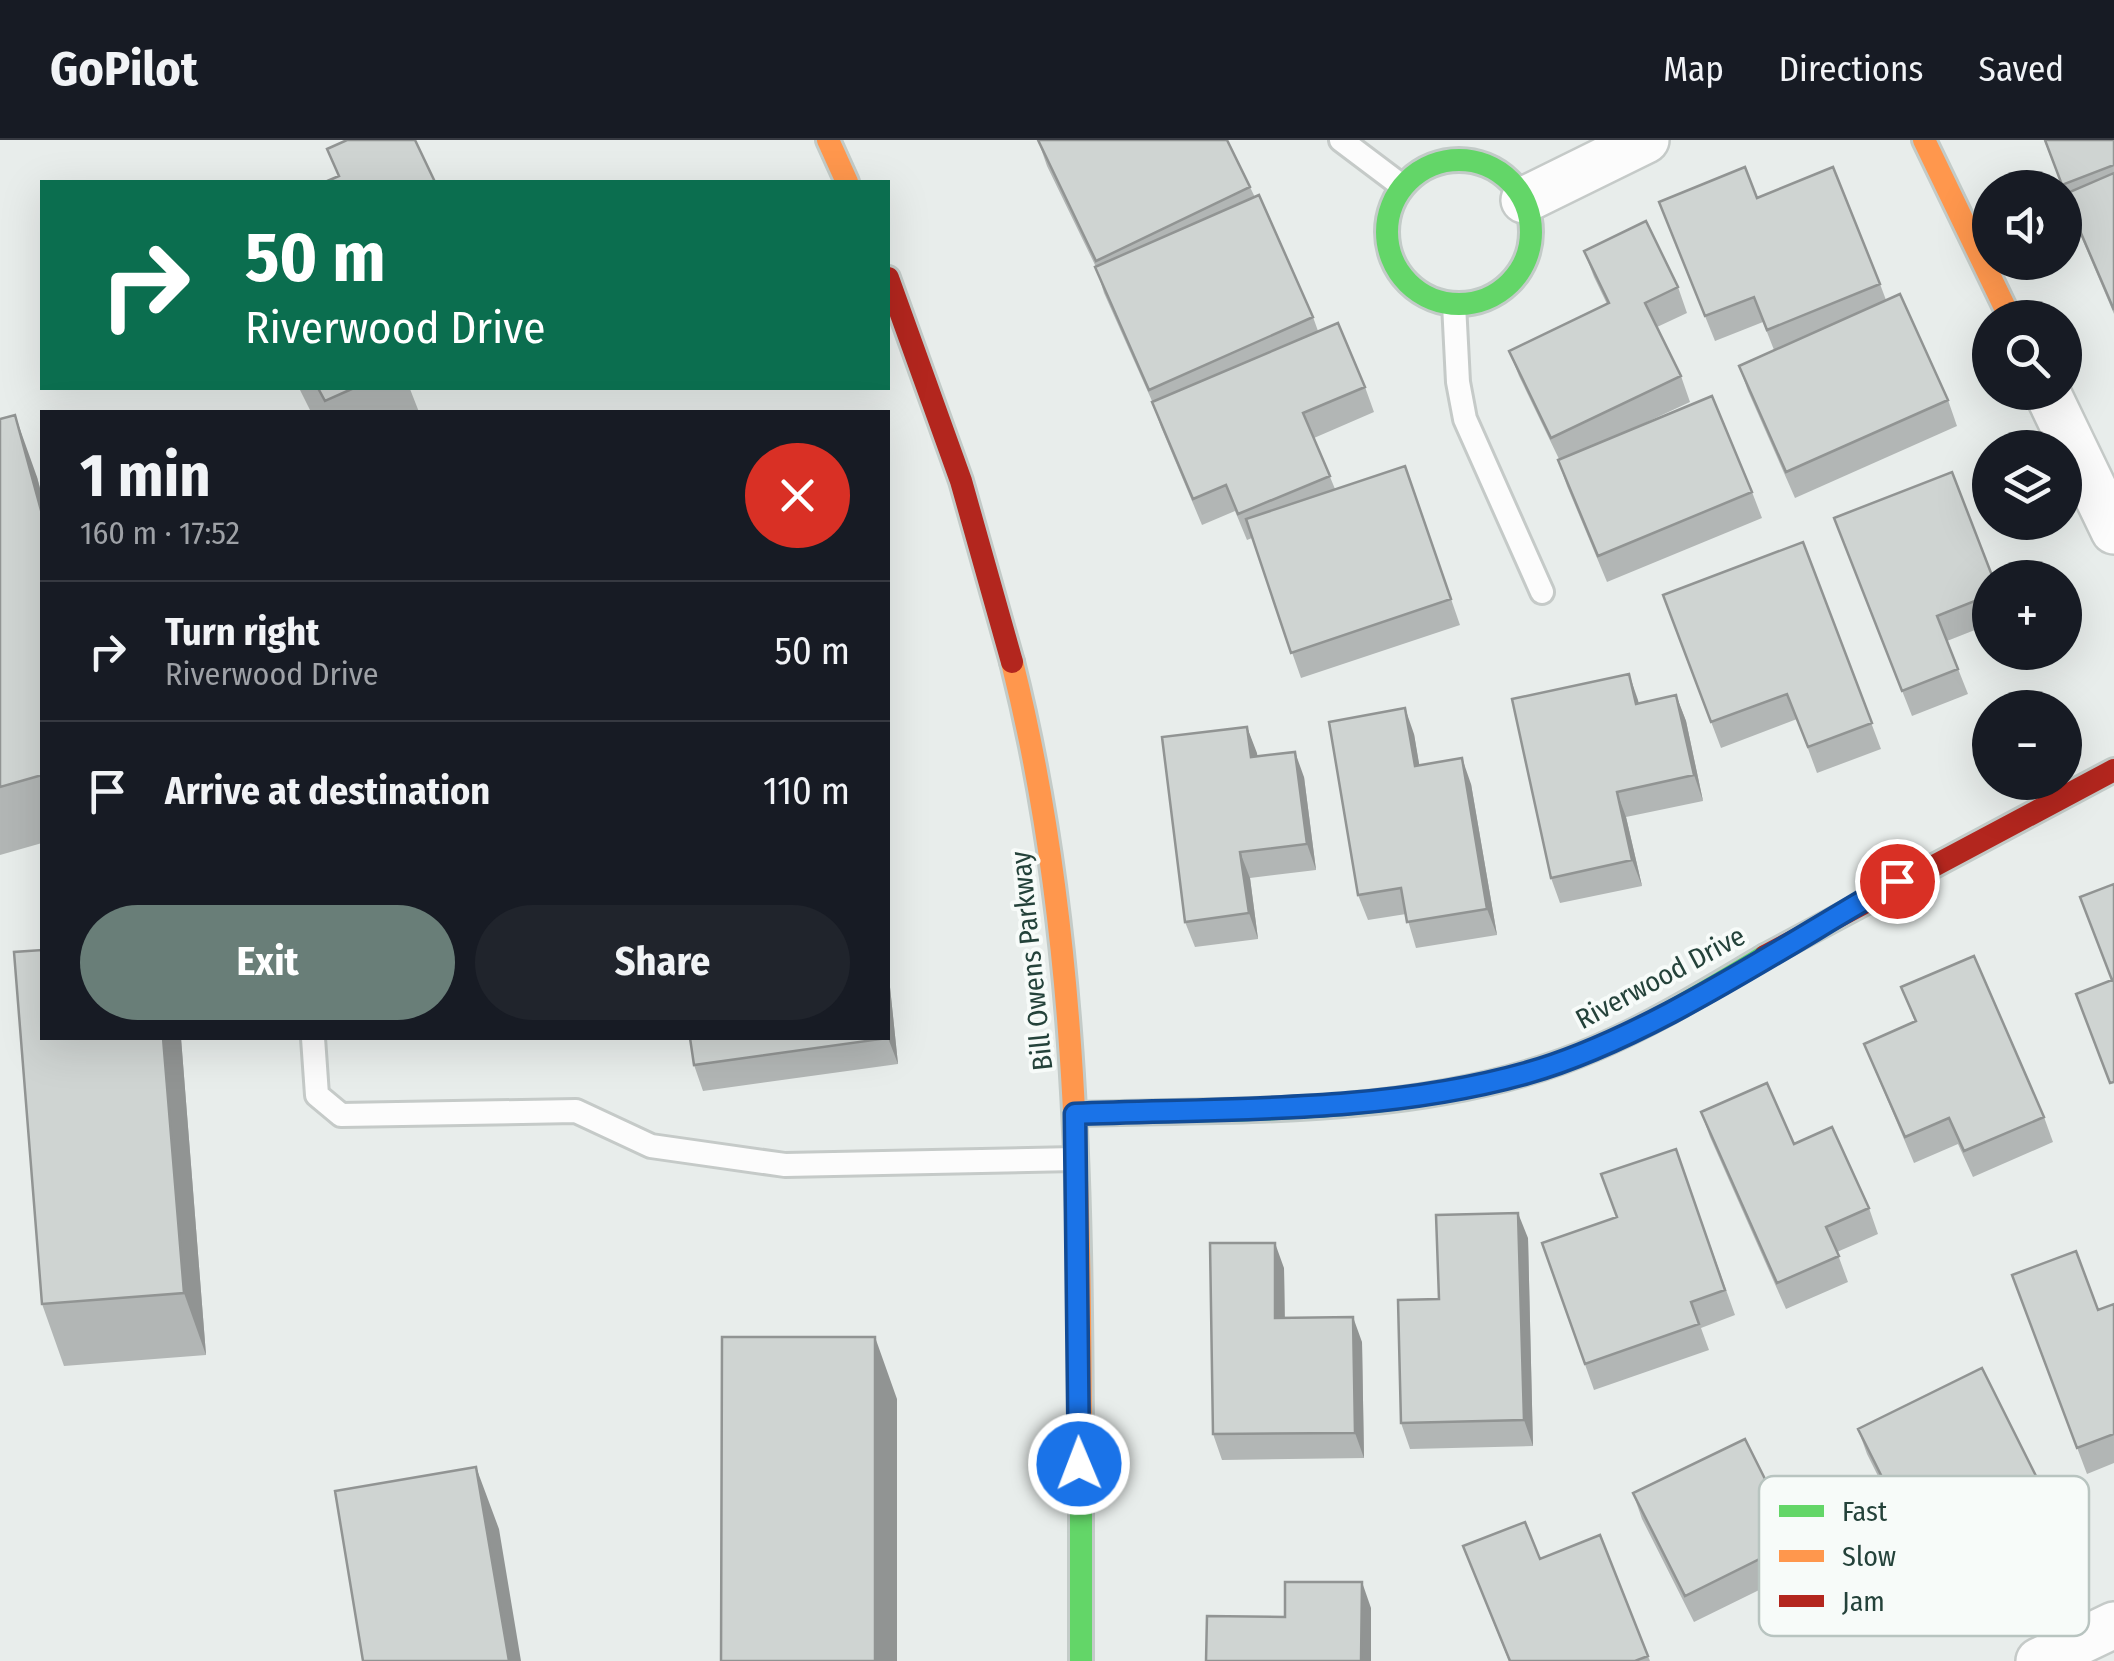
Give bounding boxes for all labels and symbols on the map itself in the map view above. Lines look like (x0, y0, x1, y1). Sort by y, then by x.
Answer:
pin (1855, 839, 1940, 924)
street label: Bill Owens Parkway (1004, 849, 1059, 1072)
street label: Riverwood Drive (1570, 919, 1751, 1036)
position arrow (1027, 1412, 1131, 1516)
legend (1759, 1476, 2089, 1636)
text: Fast (1842, 1495, 1888, 1528)
text: Slow (1842, 1540, 1896, 1573)
text: Jam (1842, 1585, 1885, 1618)

